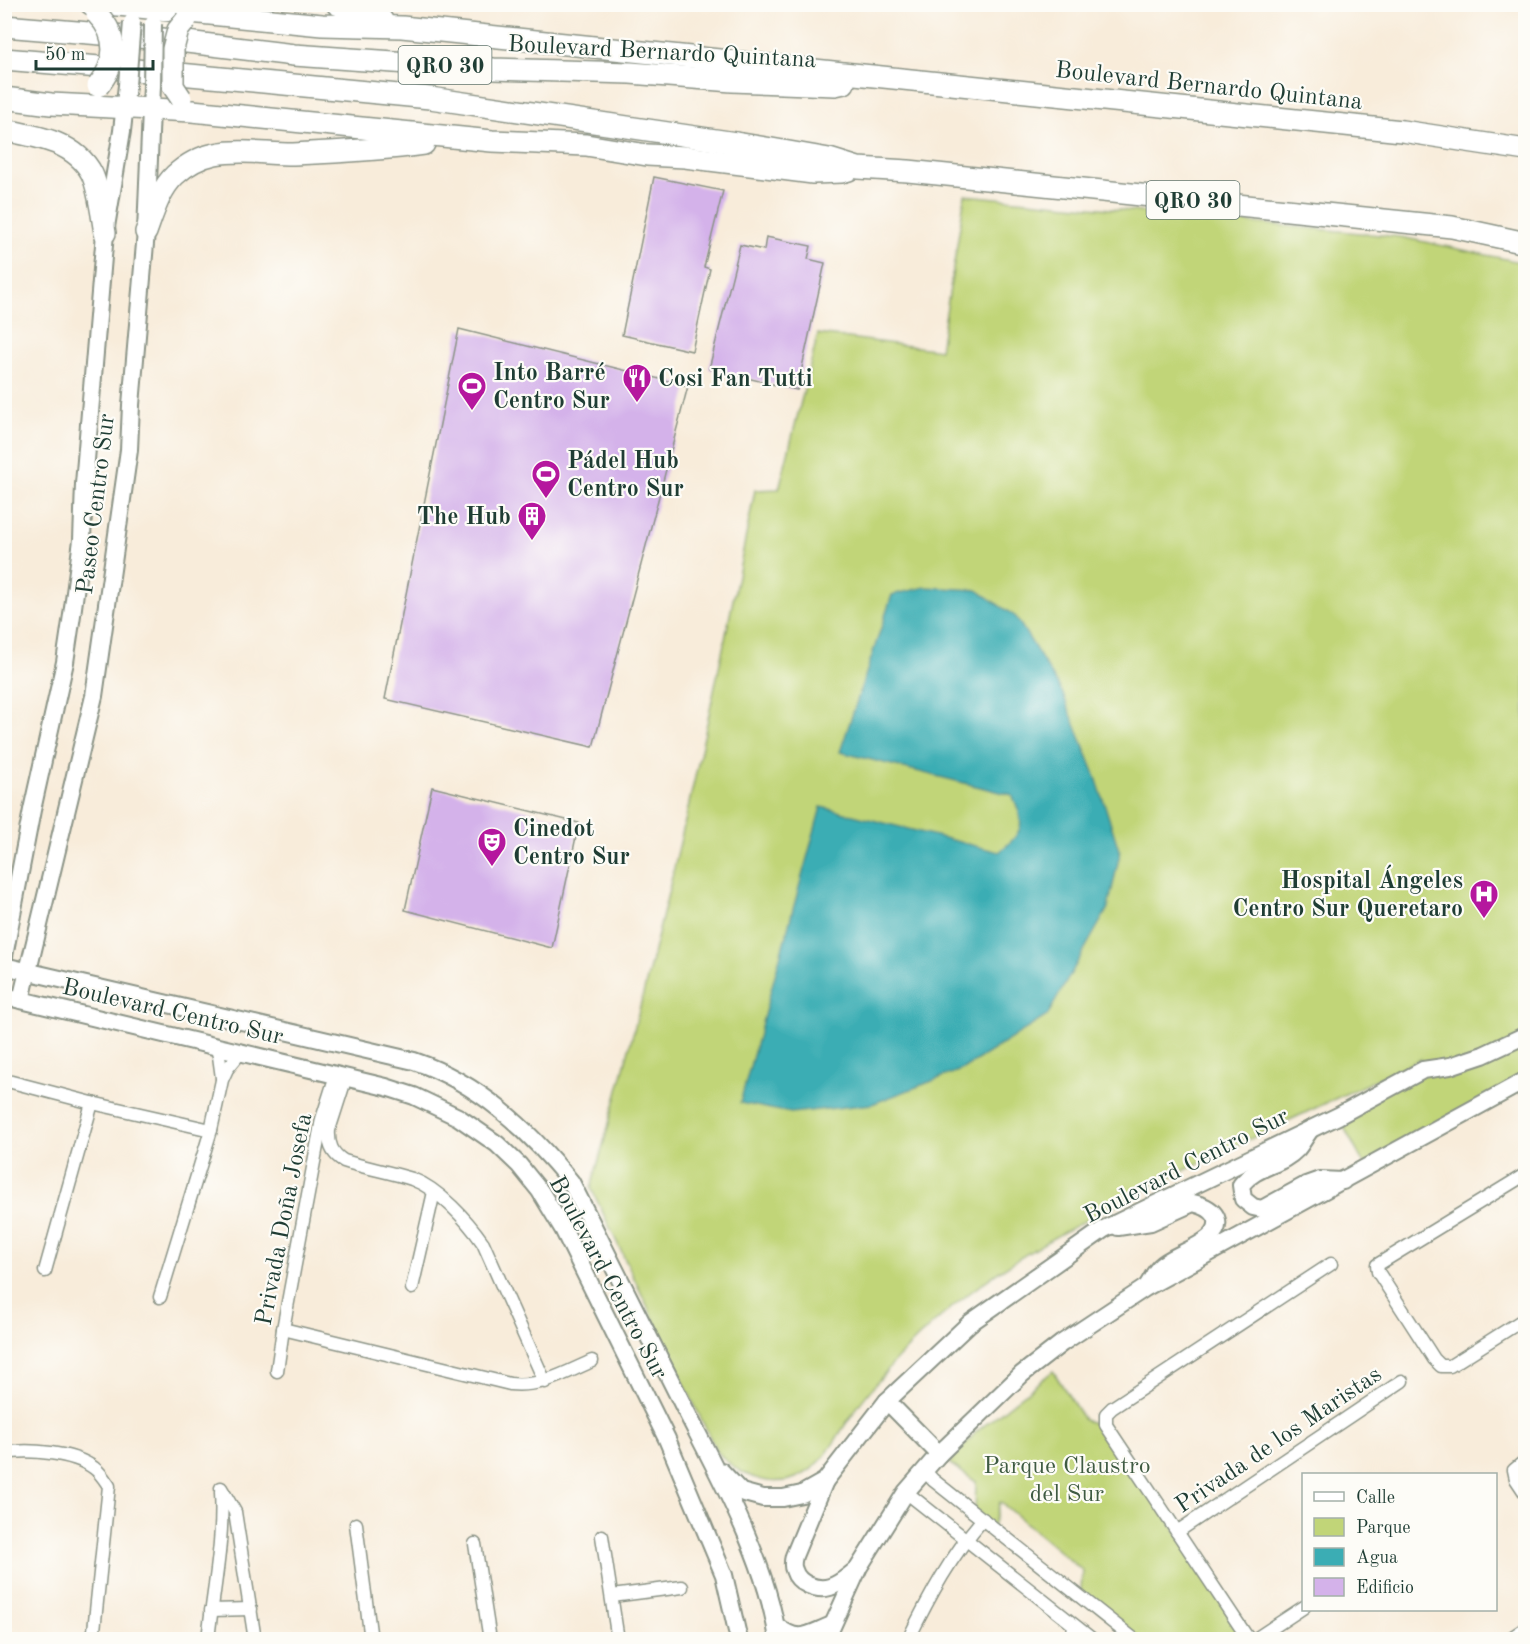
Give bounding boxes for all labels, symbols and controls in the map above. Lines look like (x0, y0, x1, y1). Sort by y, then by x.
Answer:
scale bar (36, 33, 153, 71)
street label: Boulevard Bernardo Quintana (507, 33, 817, 73)
text: 50 m (45, 46, 85, 64)
road number: QRO 30 (398, 46, 492, 84)
street label: Boulevard Bernardo Quintana (1054, 59, 1364, 115)
road number: QRO 30 (1146, 181, 1240, 219)
place label: Into Barré Centro Sur (493, 362, 610, 414)
restaurant icon: Cosi Fan Tutti (621, 362, 653, 404)
place label: Cosi Fan Tutti (658, 368, 813, 392)
sports icon: Into Barré Centro Sur (456, 370, 488, 412)
street label: Paseo Centro Sur (74, 412, 120, 596)
place label: Pádel Hub Centro Sur (567, 450, 684, 502)
sports icon: Pádel Hub Centro Sur (530, 458, 562, 500)
building icon: The Hub (516, 500, 548, 542)
place label: The Hub (417, 506, 511, 530)
place label: Cinedot Centro Sur (513, 818, 630, 870)
theatre icon: Cinedot Centro Sur (476, 826, 508, 868)
place label: Hospital Ángeles Centro Sur Queretaro (1233, 864, 1463, 922)
hospital icon: Hospital Ángeles Centro Sur Queretaro (1468, 878, 1500, 920)
street label: Boulevard Centro Sur (60, 976, 286, 1050)
street label: Boulevard Centro Sur (1081, 1105, 1293, 1229)
street label: Privada Doña Josefa (253, 1111, 317, 1328)
street label: Boulevard Centro Sur (544, 1172, 671, 1384)
street label: Privada de los Maristas (1172, 1363, 1386, 1518)
park label: Parque Claustro del Sur (983, 1455, 1151, 1507)
legend (1302, 1473, 1497, 1611)
text: Calle (1356, 1489, 1395, 1507)
text: Parque (1356, 1519, 1411, 1537)
text: Agua (1356, 1549, 1398, 1567)
text: Edificio (1356, 1579, 1414, 1597)

